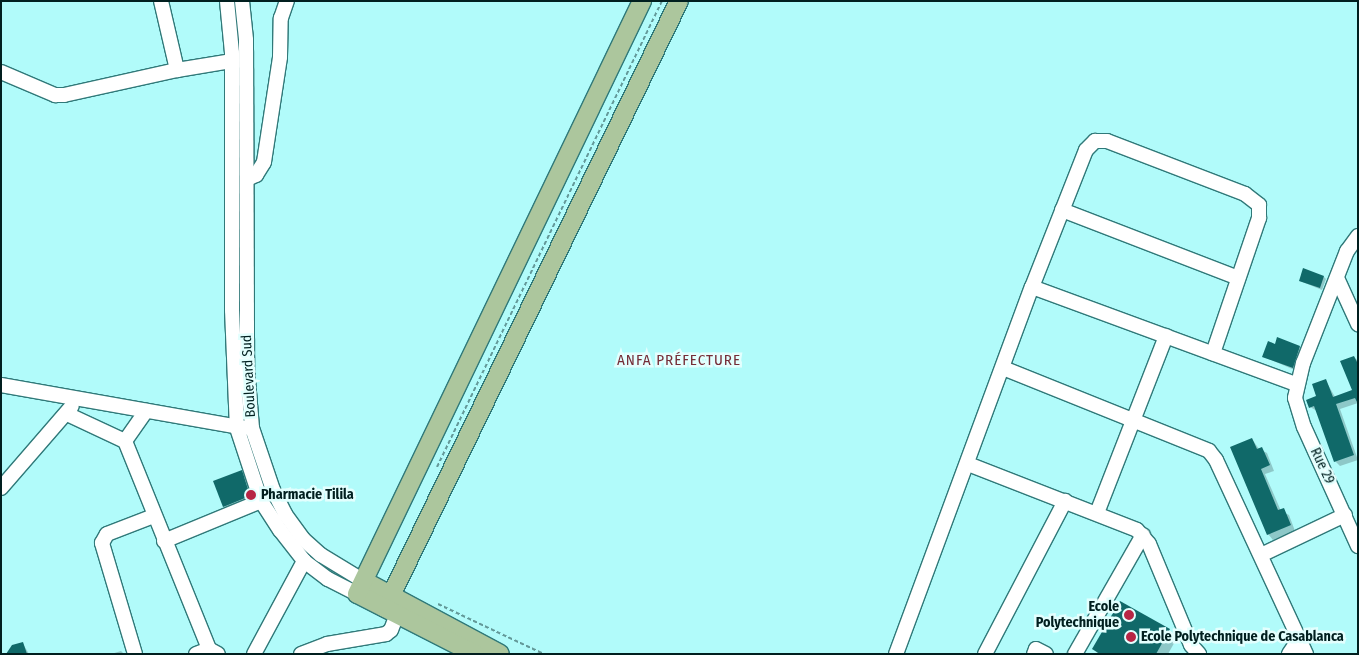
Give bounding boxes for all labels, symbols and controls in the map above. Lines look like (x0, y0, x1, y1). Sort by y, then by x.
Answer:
street label: Boulevard Sud (238, 334, 260, 418)
district label: ANFA PRÉFECTURE (615, 352, 743, 370)
street label: Rue 29 (1306, 445, 1338, 487)
place label: Pharmacie Tilila (261, 487, 354, 503)
marker: Pharmacie Tilila (245, 489, 257, 501)
place label: Ecole Polytechnique (1036, 599, 1119, 632)
marker: Ecole Polytechnique (1123, 609, 1135, 621)
place label: Ecole Polytechnique de Casablanca (1141, 629, 1344, 645)
marker: Ecole Polytechnique de Casablanca (1125, 631, 1137, 643)

